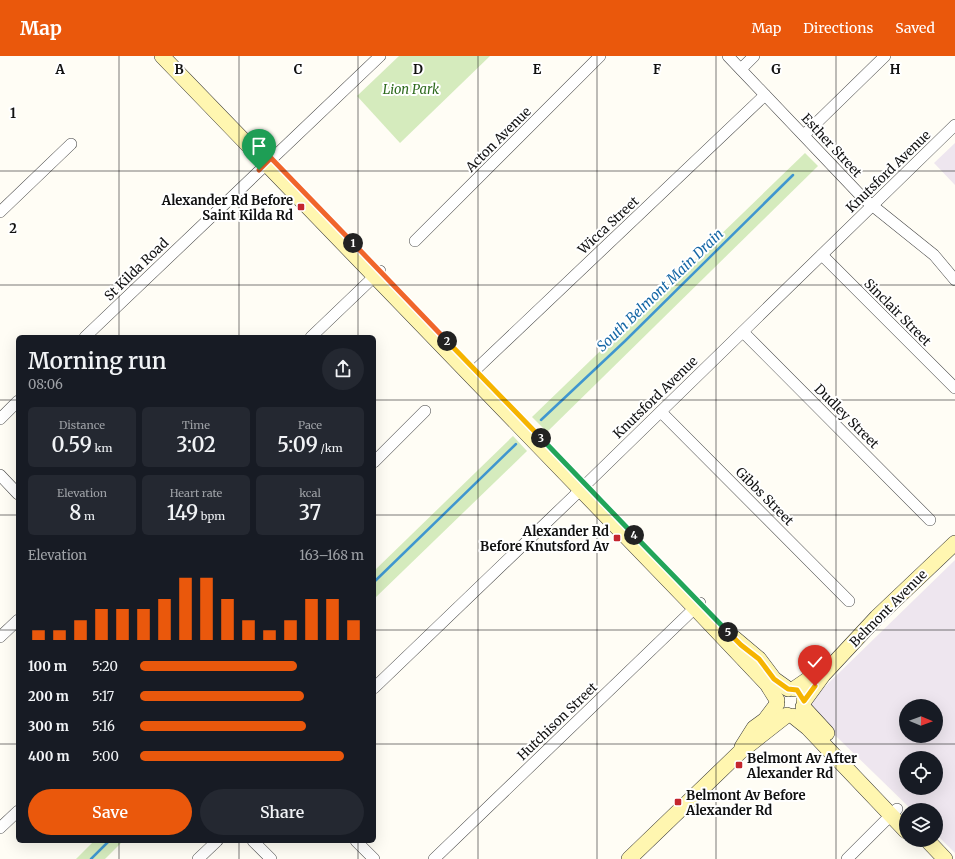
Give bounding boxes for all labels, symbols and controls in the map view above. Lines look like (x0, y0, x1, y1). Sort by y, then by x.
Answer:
text: Map (20, 16, 62, 40)
text: Map (751, 19, 781, 37)
text: Directions (803, 19, 873, 37)
text: Saved (895, 19, 935, 37)
text: A (54, 61, 65, 78)
text: B (174, 61, 184, 78)
text: C (294, 61, 303, 78)
text: D (413, 61, 423, 78)
text: E (533, 61, 542, 78)
text: F (653, 61, 661, 78)
text: G (771, 61, 781, 78)
text: H (890, 61, 901, 78)
park label: Lion Park (383, 81, 439, 98)
street label: Acton Avenue (461, 103, 535, 176)
text: 1 (10, 105, 16, 122)
street label: Esther Street (798, 110, 866, 181)
street label: Knutsford Avenue (842, 126, 934, 216)
pin (242, 129, 276, 170)
icon: arrive (248, 135, 270, 157)
place label: Alexander Rd Before Saint Kilda Rd (161, 192, 293, 224)
street label: Wicca Street (574, 193, 642, 259)
marker: Alexander Rd Before Saint Kilda Rd (296, 202, 306, 212)
text: 2 (9, 220, 17, 237)
water label: South Belmont Main Drain (593, 225, 727, 355)
pin: 1 (343, 233, 363, 253)
street label: St Kilda Road (101, 234, 172, 304)
text: 1 (350, 236, 356, 250)
street label: Sinclair Street (860, 275, 935, 350)
pin: 2 (437, 331, 457, 351)
text: 2 (444, 334, 450, 348)
text: Morning run (28, 347, 167, 375)
button: share (322, 348, 364, 390)
street label: Knutsford Avenue (609, 352, 701, 442)
text: 08:06 (28, 376, 63, 393)
street label: Dudley Street (811, 380, 883, 452)
text: Distance (59, 418, 105, 432)
text: Time (182, 418, 210, 432)
text: Pace (298, 418, 322, 432)
pin: 3 (531, 428, 551, 448)
text: 3 (538, 431, 544, 445)
text: 0.59 (52, 432, 92, 457)
text: 3:02 (176, 432, 216, 457)
text: 5:09 (277, 432, 318, 457)
text: km (92, 441, 112, 455)
text: /km (318, 441, 343, 455)
street label: Gibbs Street (732, 464, 797, 529)
text: Elevation (57, 486, 107, 500)
text: Heart rate (170, 486, 222, 500)
text: kcal (299, 486, 321, 500)
text: 8 (69, 500, 81, 525)
text: 149 (167, 500, 198, 525)
text: 37 (299, 500, 321, 525)
text: m (81, 509, 95, 523)
text: bpm (198, 509, 225, 523)
place label: Alexander Rd Before Knutsford Av (480, 523, 609, 555)
pin: 4 (624, 525, 644, 545)
text: 4 (631, 528, 638, 542)
marker: Alexander Rd Before Knutsford Av (612, 533, 622, 543)
text: Elevation (28, 547, 87, 564)
text: 163–168 m (299, 547, 364, 564)
street label: Belmont Avenue (846, 566, 931, 651)
pin: 5 (718, 622, 738, 642)
text: 5 (725, 625, 731, 639)
pin (798, 645, 832, 686)
icon: check (804, 651, 826, 673)
text: 100 m (28, 658, 67, 675)
text: 5:20 (92, 658, 118, 675)
street label: Hutchison Street (514, 679, 601, 764)
text: 200 m (28, 688, 69, 705)
text: 5:17 (92, 688, 114, 705)
north arrow (899, 699, 943, 743)
map controls (899, 699, 943, 847)
text: 300 m (28, 718, 69, 735)
text: 5:16 (92, 718, 115, 735)
text: 400 m (28, 748, 70, 765)
text: 5:00 (92, 748, 119, 765)
place label: Belmont Av After Alexander Rd (746, 750, 857, 782)
button: locate (899, 751, 943, 795)
marker: Belmont Av After Alexander Rd (734, 760, 744, 770)
place label: Belmont Av Before Alexander Rd (685, 787, 806, 819)
button: Save (28, 789, 192, 835)
button: Share (200, 789, 364, 835)
marker: Belmont Av Before Alexander Rd (673, 797, 683, 807)
button: layers (899, 803, 943, 847)

